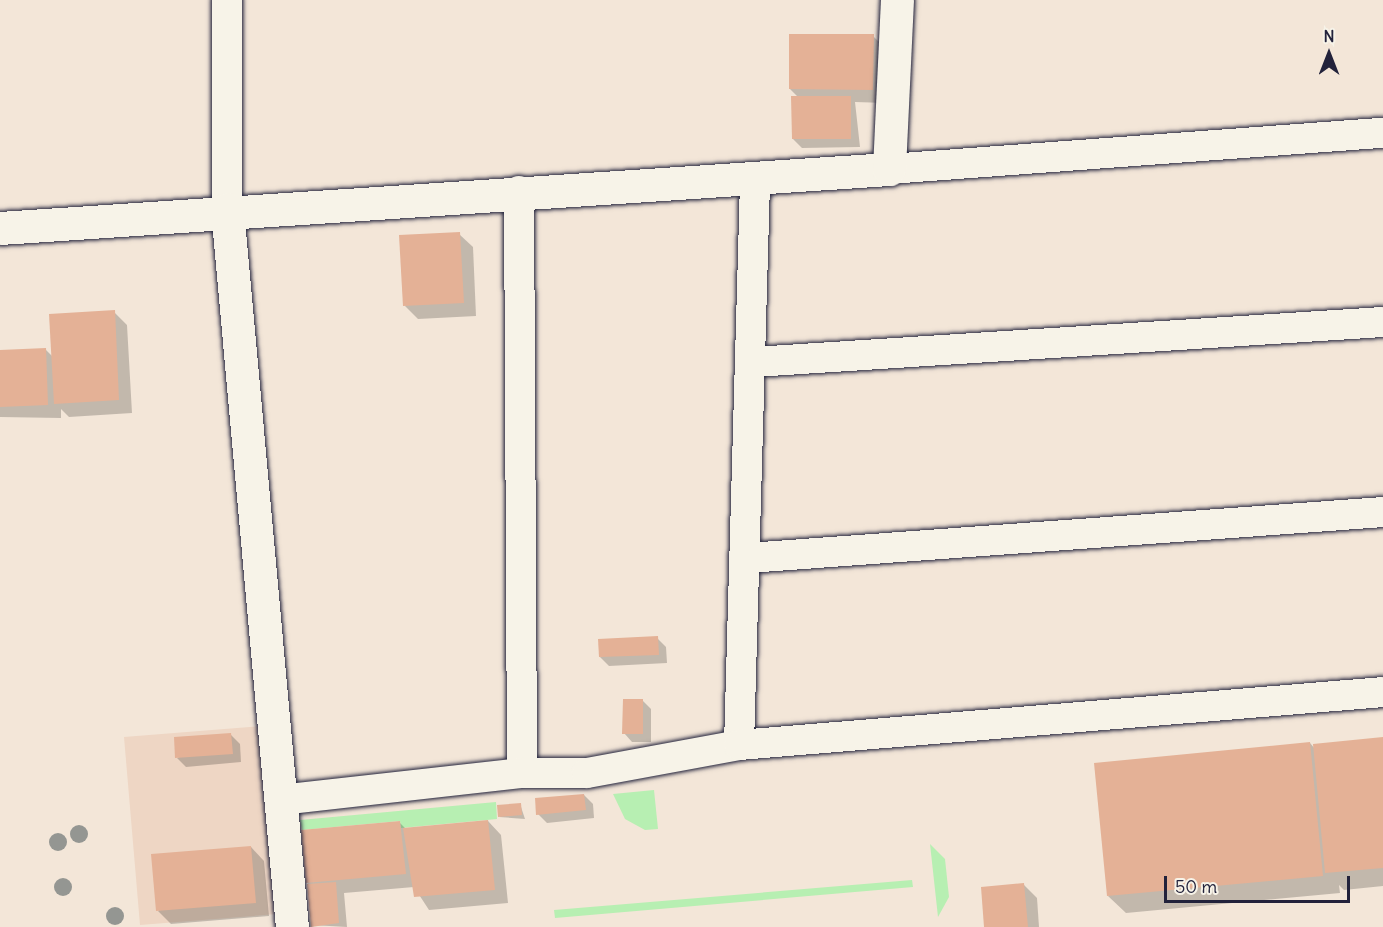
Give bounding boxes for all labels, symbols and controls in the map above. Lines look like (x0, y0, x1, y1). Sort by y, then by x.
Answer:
north arrow (1299, 24, 1359, 84)
text: N (1323, 26, 1335, 46)
scale bar (1167, 864, 1353, 902)
text: 50 m (1175, 875, 1217, 898)

